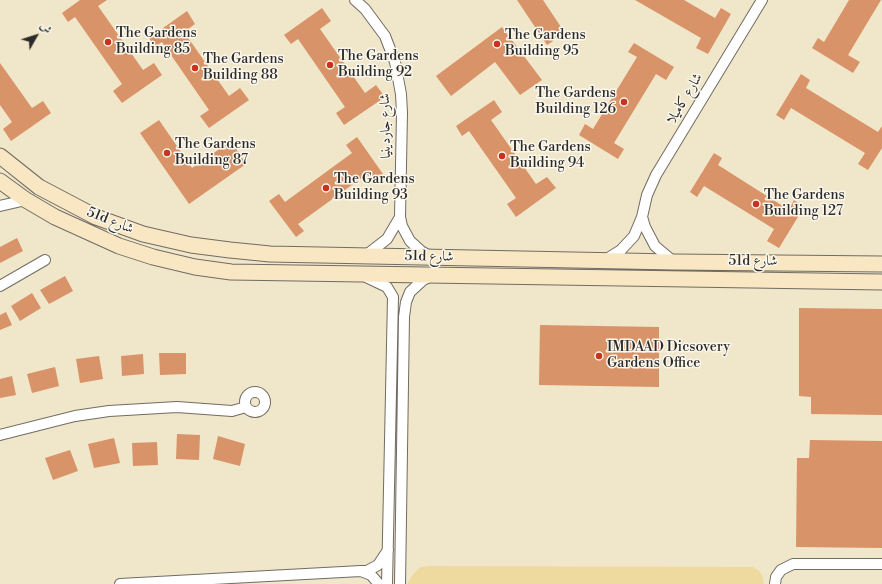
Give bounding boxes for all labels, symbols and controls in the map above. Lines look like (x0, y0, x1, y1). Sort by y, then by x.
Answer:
north arrow (16, 16, 56, 56)
text: ش (36, 20, 54, 37)
place label: The Gardens Building 85 (116, 26, 197, 58)
place label: The Gardens Building 95 (505, 28, 586, 60)
marker: The Gardens Building 85 (103, 37, 113, 47)
marker: The Gardens Building 95 (492, 39, 502, 49)
place label: The Gardens Building 92 (338, 49, 419, 82)
place label: The Gardens Building 88 (203, 52, 284, 84)
marker: The Gardens Building 92 (325, 60, 335, 70)
marker: The Gardens Building 88 (190, 63, 200, 73)
street label: شارع كاميلا (663, 70, 707, 128)
place label: The Gardens Building 126 (535, 86, 616, 118)
street label: شارع جاردينيا (377, 93, 395, 159)
marker: The Gardens Building 126 (619, 97, 629, 107)
place label: The Gardens Building 87 (175, 137, 256, 170)
place label: The Gardens Building 94 (510, 140, 591, 172)
marker: The Gardens Building 87 (162, 148, 172, 158)
marker: The Gardens Building 94 (497, 151, 507, 161)
place label: The Gardens Building 93 (334, 172, 415, 204)
marker: The Gardens Building 93 (321, 183, 331, 193)
place label: The Gardens Building 127 (764, 188, 845, 220)
marker: The Gardens Building 127 (751, 199, 761, 209)
street label: 51d شارع (84, 204, 136, 238)
street label: 51d شارع (404, 248, 454, 266)
street label: 51d شارع (729, 254, 777, 270)
place label: IMDAAD Dicsovery Gardens Office (607, 340, 730, 372)
marker: IMDAAD Dicsovery Gardens Office (594, 351, 604, 361)

